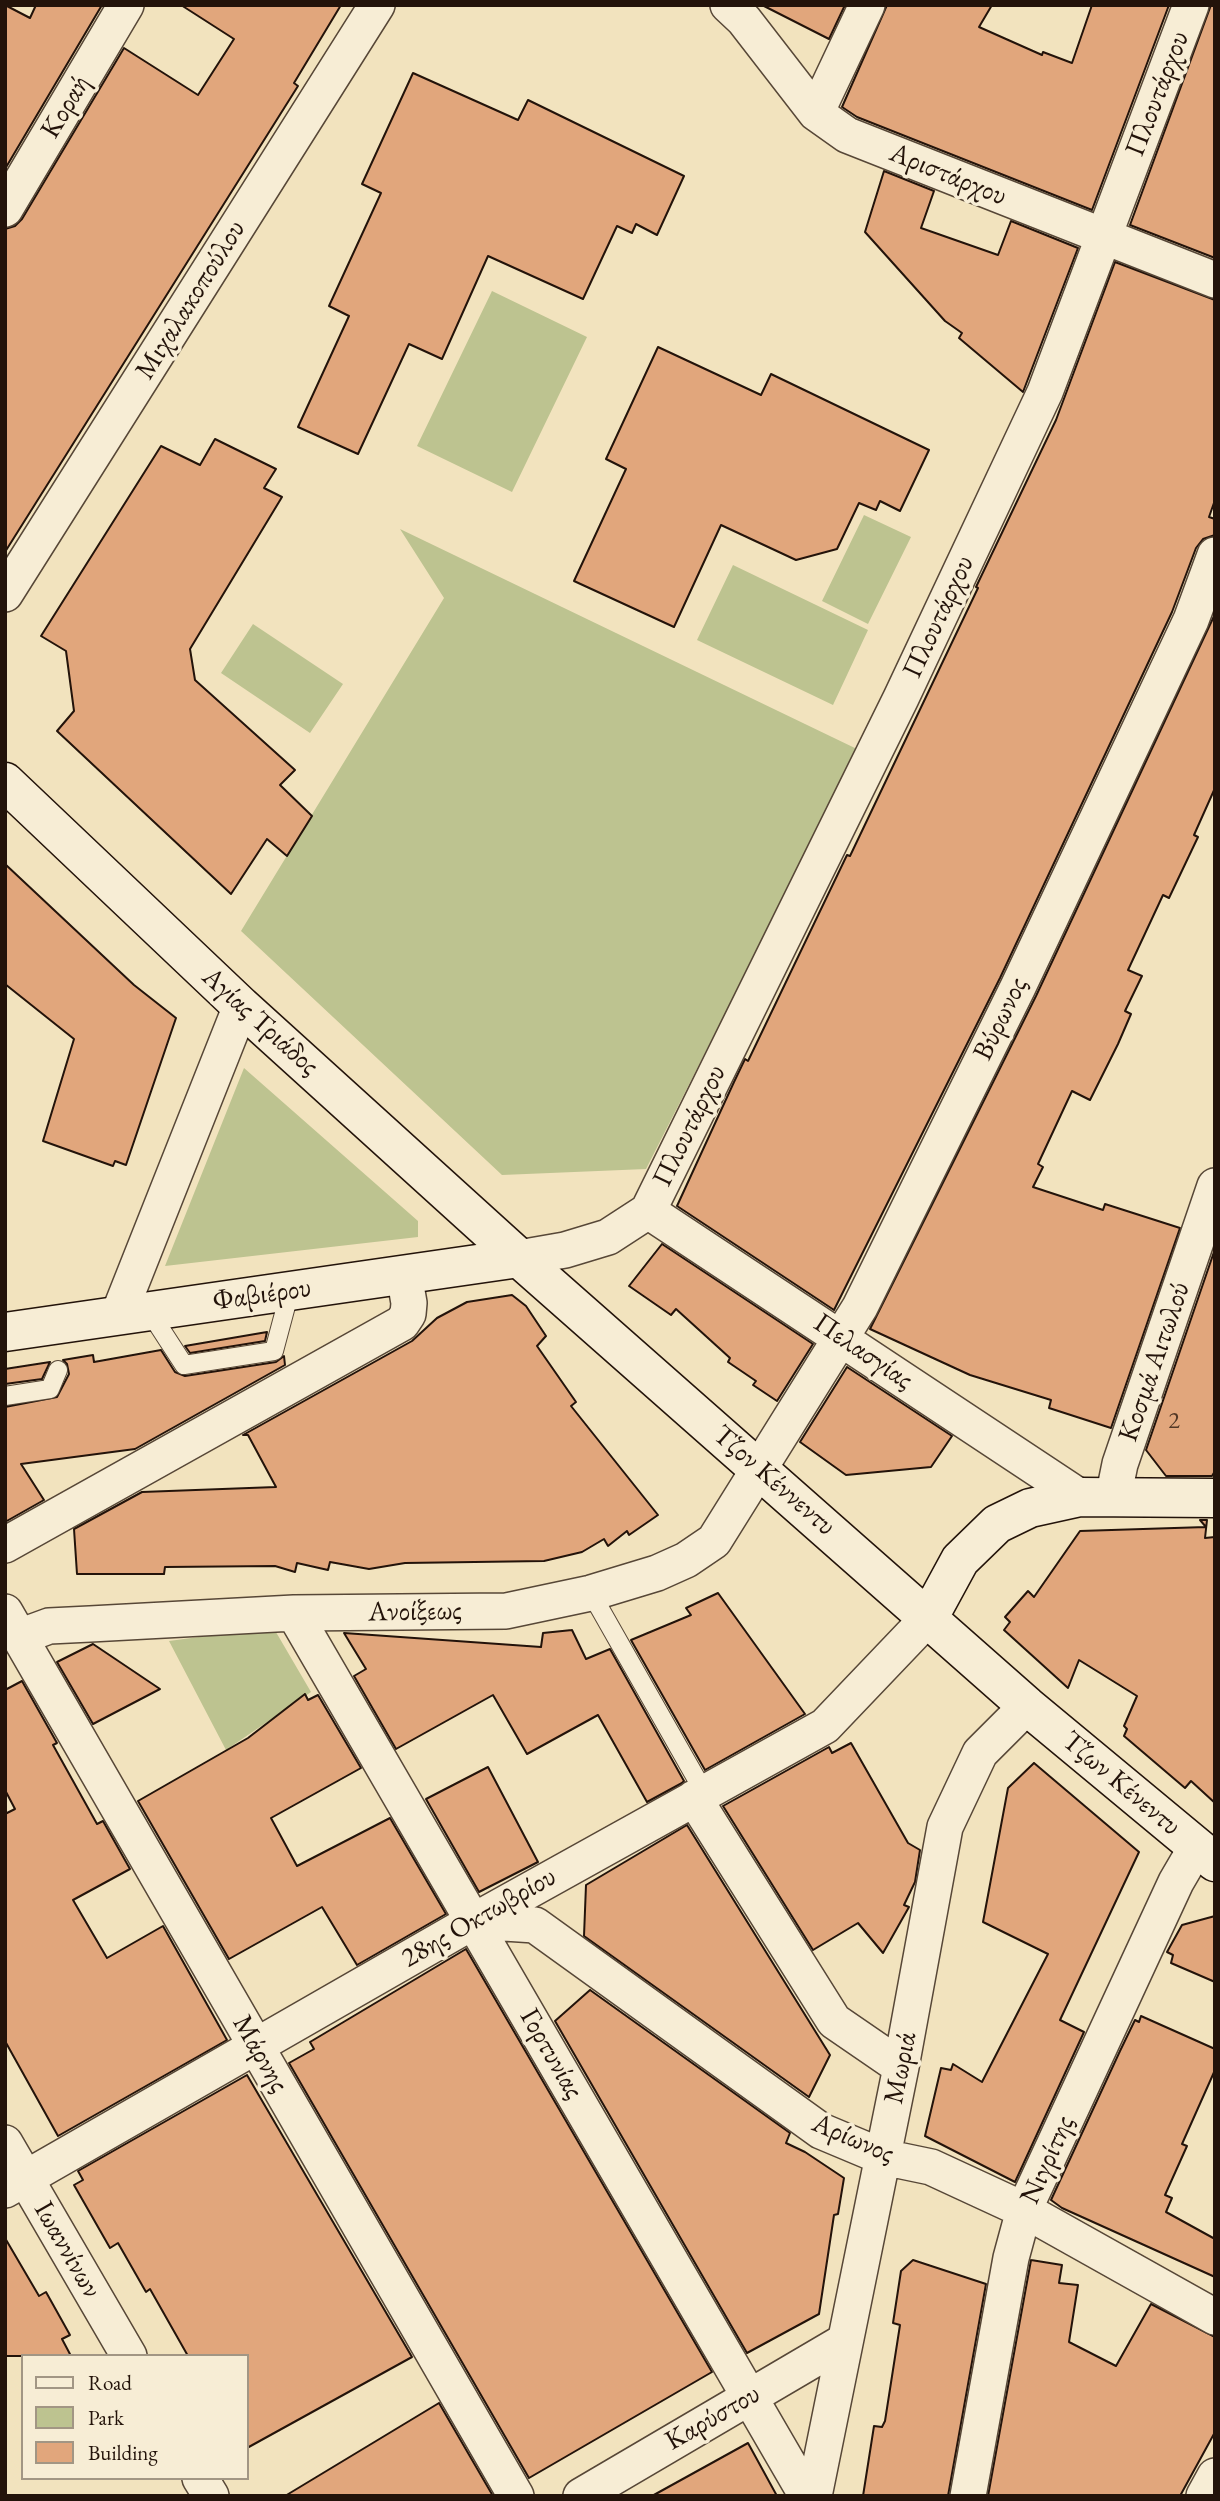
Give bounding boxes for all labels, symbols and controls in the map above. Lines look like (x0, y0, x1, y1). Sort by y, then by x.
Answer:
street label: Πλουτάρχου (1119, 27, 1197, 161)
street label: Κοραή (34, 69, 98, 145)
street label: Αριστάρχου (885, 136, 1011, 214)
street label: Μιχαλακοπούλου (129, 214, 253, 386)
street label: Πλουτάρχου (896, 550, 982, 684)
street label: Αγίας Τριάδος (194, 961, 326, 1083)
street label: Βύρωνος (967, 972, 1035, 1066)
street label: Πλουτάρχου (646, 1060, 734, 1192)
street label: Φαβιέρου (211, 1271, 313, 1319)
street label: Κοσμά Αιτωλού (1112, 1278, 1198, 1446)
street label: Πελασγίας (807, 1307, 919, 1397)
house number: 2 (1168, 1407, 1180, 1435)
street label: Τζον Κέννεντυ (706, 1419, 842, 1543)
street label: Ανοίξεως (368, 1594, 462, 1630)
street label: Τζων Κένεντυ (1055, 1725, 1187, 1843)
street label: 28ης Οκτωβρίου (396, 1860, 562, 1976)
street label: Γορτυνίας (512, 2003, 590, 2105)
street label: Μάρνης (225, 2009, 295, 2099)
street label: Μωριά (878, 2029, 924, 2107)
street label: Αρίωνος (807, 2107, 899, 2171)
street label: Νιγρίτης (1014, 2110, 1082, 2210)
street label: Ιωαννίνων (26, 2196, 108, 2304)
legend (21, 2354, 248, 2480)
text: Road (88, 2369, 132, 2396)
street label: Καρύστου (660, 2377, 766, 2459)
text: Park (88, 2404, 124, 2431)
text: Building (88, 2439, 158, 2466)

